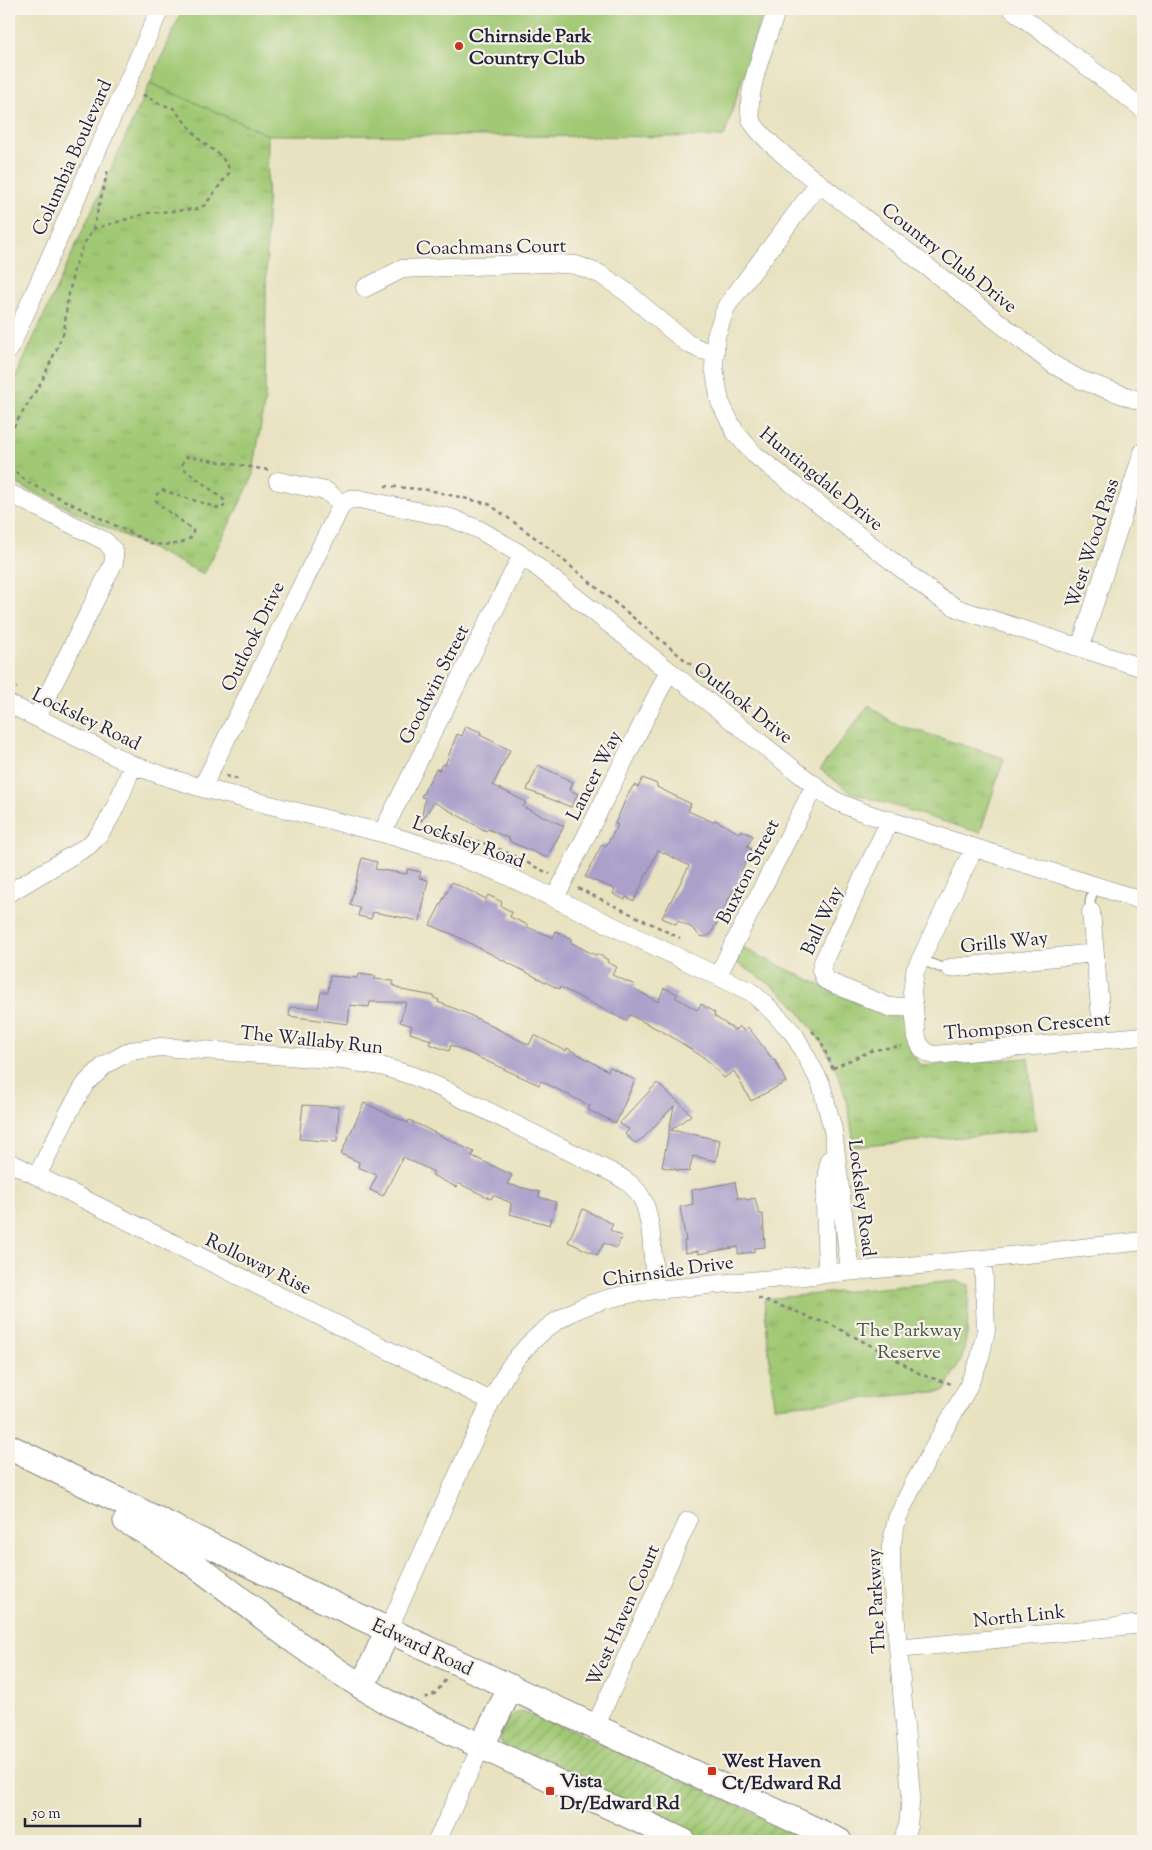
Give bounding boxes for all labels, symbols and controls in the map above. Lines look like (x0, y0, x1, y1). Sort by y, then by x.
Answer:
place label: Chirnside Park Country Club (469, 24, 592, 73)
marker: Chirnside Park Country Club (453, 40, 465, 52)
street label: Columbia Boulevard (27, 75, 120, 240)
street label: Country Club Drive (875, 197, 1022, 321)
street label: Coachmans Court (416, 234, 567, 263)
street label: Huntingdale Drive (753, 422, 888, 538)
street label: West Wood Pass (1060, 475, 1127, 612)
street label: Outlook Drive (216, 577, 293, 697)
street label: Goodwin Street (394, 620, 477, 750)
street label: Outlook Drive (687, 657, 798, 752)
street label: Locksley Road (27, 682, 145, 758)
street label: Lancer Way (561, 726, 630, 826)
street label: Locksley Road (408, 810, 528, 876)
street label: Buxton Street (711, 815, 787, 929)
street label: Ball Way (796, 882, 851, 960)
street label: Grills Way (959, 925, 1050, 962)
street label: Thompson Crescent (943, 1007, 1112, 1048)
street label: The Wallaby Run (239, 1021, 385, 1062)
street label: Locksley Road (840, 1138, 881, 1259)
street label: Rolloway Rise (200, 1228, 316, 1303)
street label: Chirnside Drive (601, 1250, 736, 1295)
park label: The Parkway Reserve (856, 1318, 962, 1367)
street label: West Haven Court (581, 1540, 668, 1691)
street label: The Parkway (861, 1547, 894, 1654)
street label: North Link (972, 1599, 1067, 1636)
street label: Edward Road (367, 1613, 477, 1684)
place label: West Haven Ct/Edward Rd (722, 1749, 842, 1798)
marker: West Haven Ct/Edward Rd (706, 1765, 718, 1777)
place label: Vista Dr/Edward Rd (560, 1769, 680, 1818)
marker: Vista Dr/Edward Rd (544, 1785, 556, 1797)
scale bar (25, 1795, 140, 1827)
text: 50 m (31, 1804, 61, 1825)

